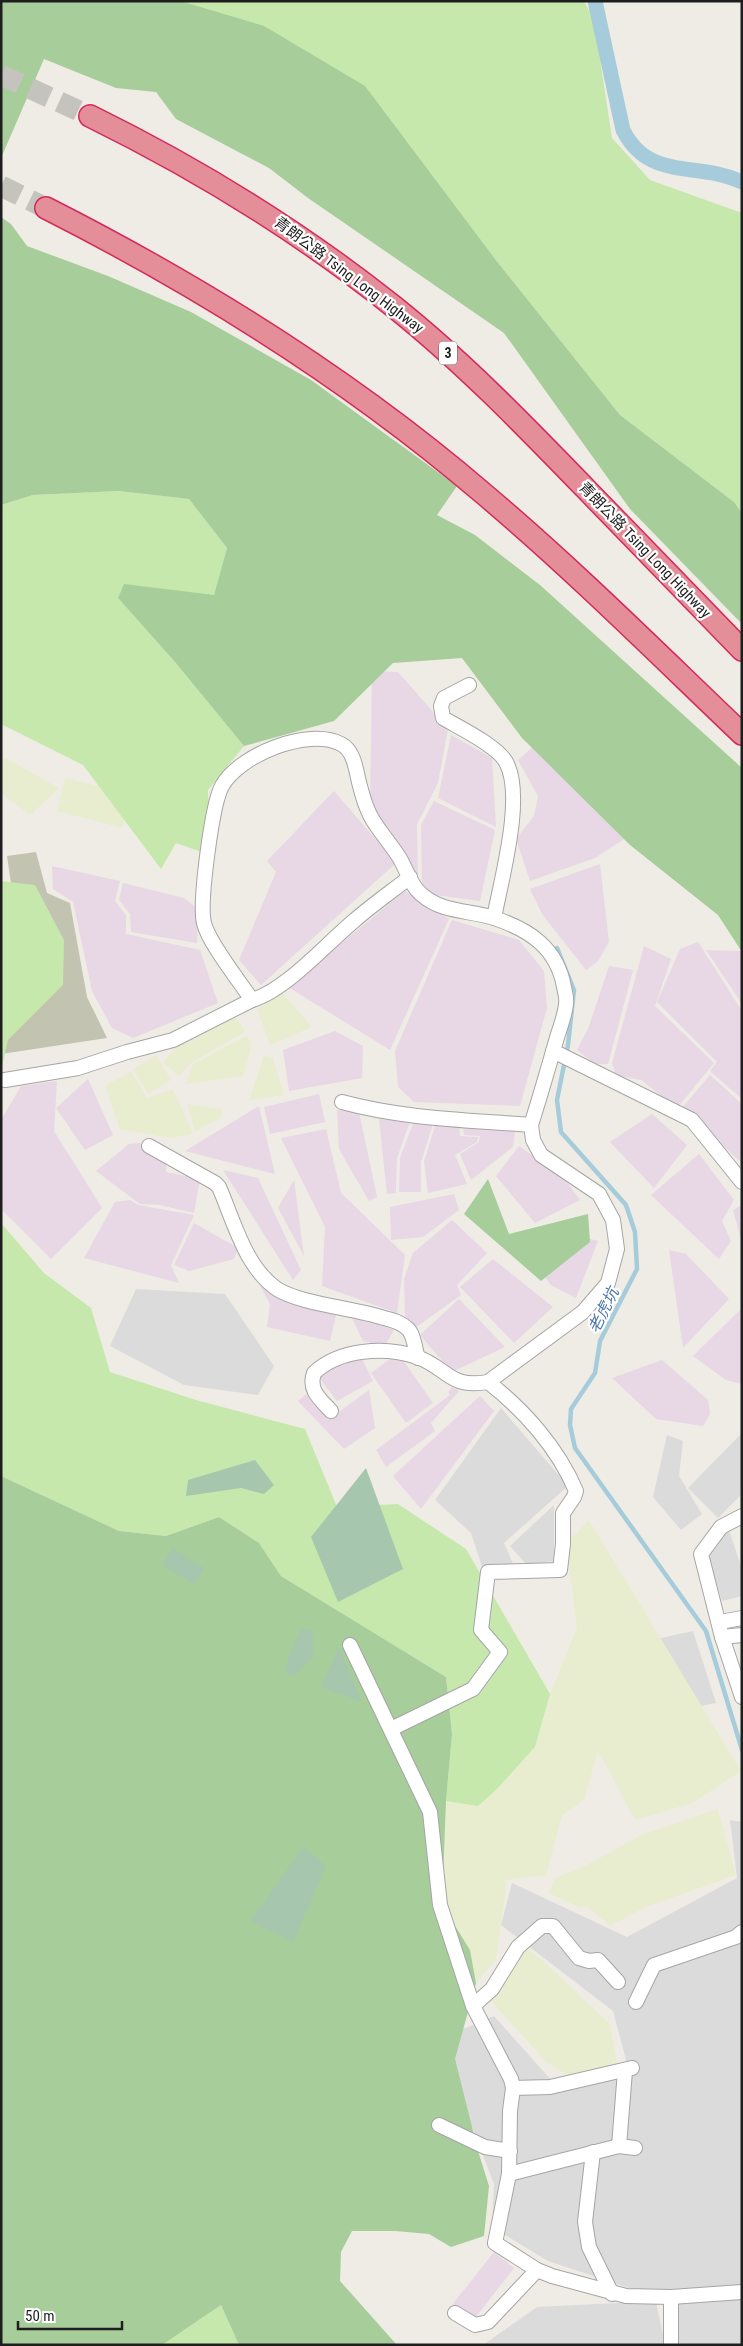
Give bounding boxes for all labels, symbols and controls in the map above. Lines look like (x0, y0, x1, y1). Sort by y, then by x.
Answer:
street label: 青朗公路 Tsing Long Highway (271, 213, 427, 337)
road number: 3 (439, 342, 457, 364)
street label: 青朗公路 Tsing Long Highway (575, 478, 715, 622)
water label: 老虎坑 (584, 1283, 623, 1336)
scale bar (18, 2298, 121, 2330)
text: 50 m (25, 2307, 55, 2325)

